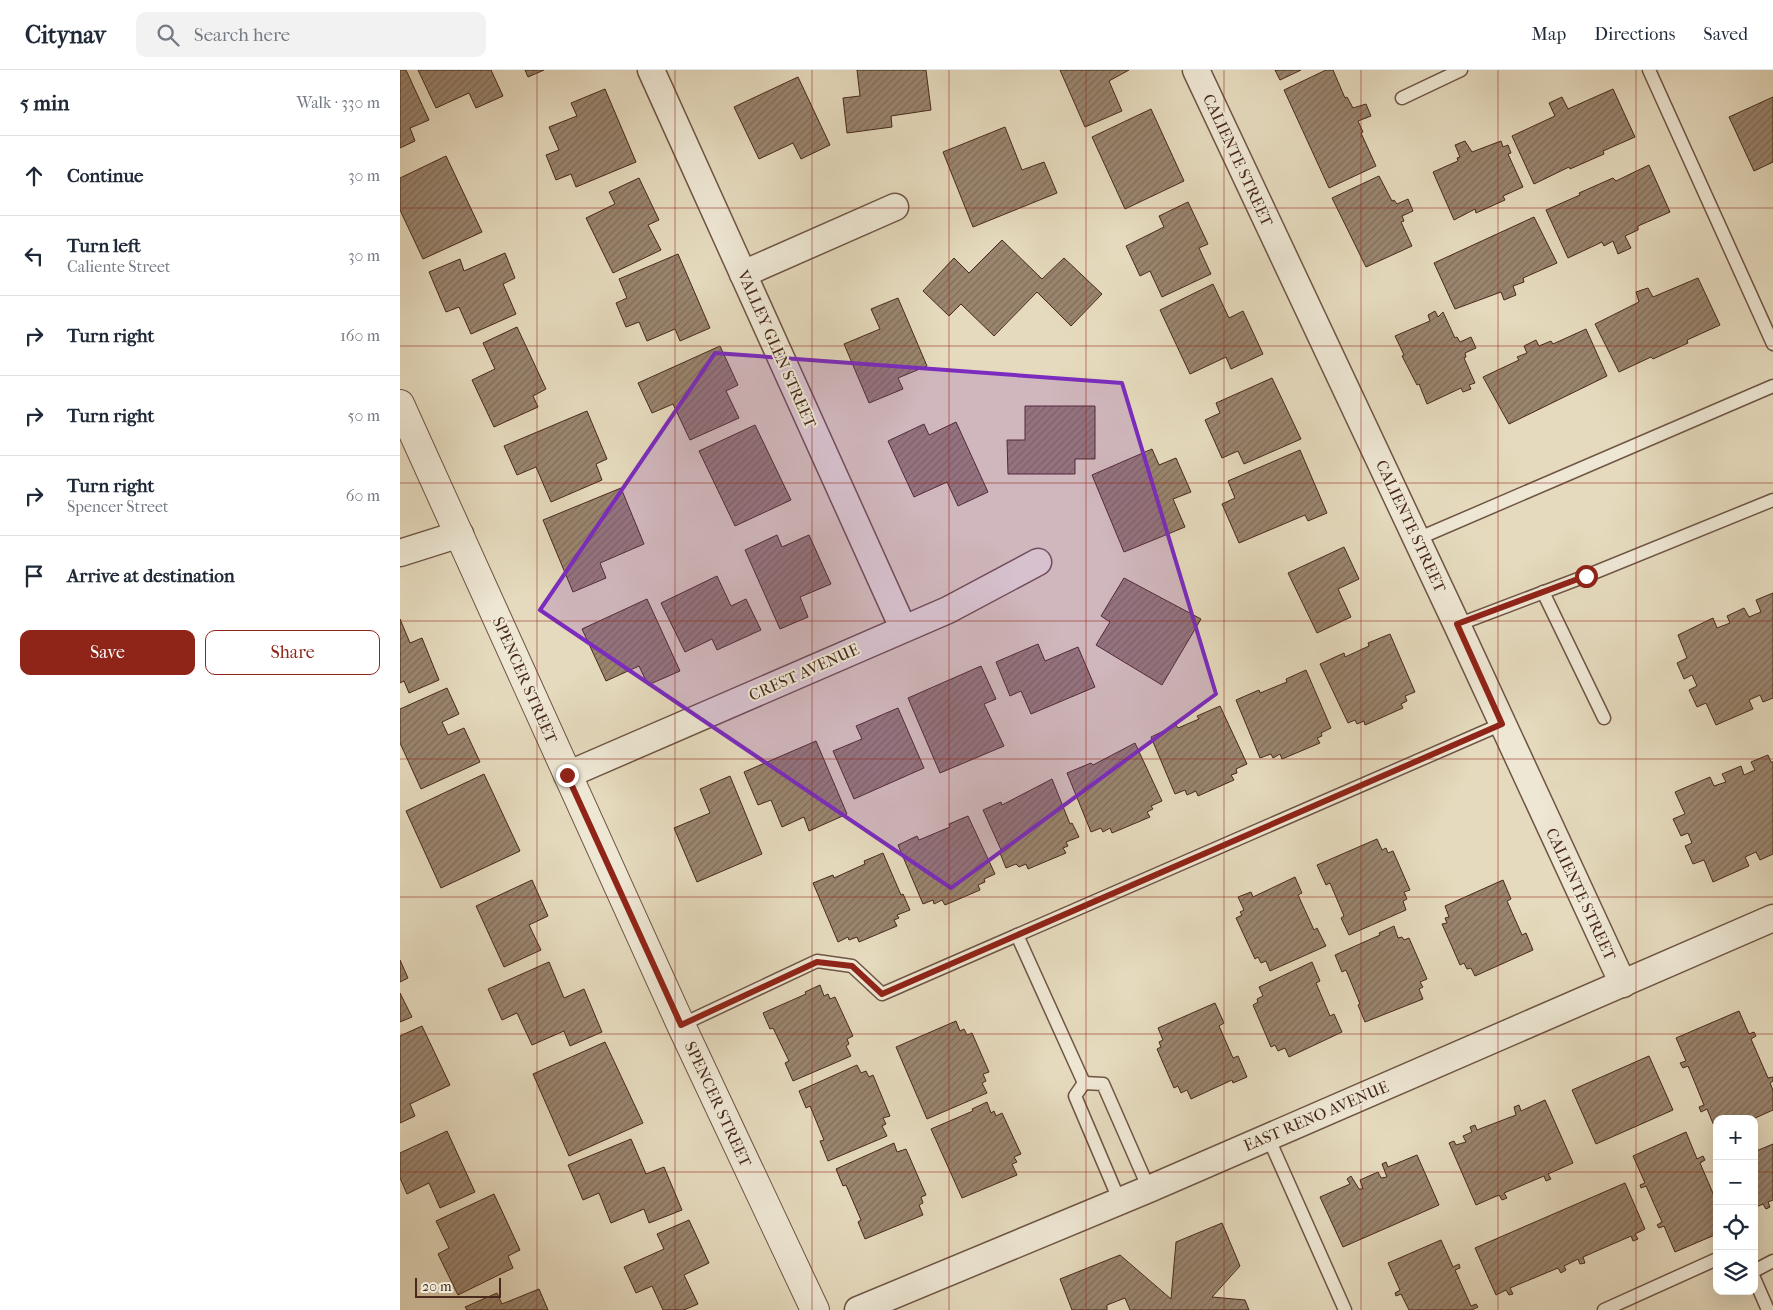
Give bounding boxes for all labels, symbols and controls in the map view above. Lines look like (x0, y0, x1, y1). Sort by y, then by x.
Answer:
search box (136, 12, 486, 57)
text: Citynav (25, 21, 106, 49)
icon: search (154, 21, 182, 49)
text: Search here (194, 24, 290, 46)
text: Map (1532, 24, 1566, 45)
text: Directions (1594, 24, 1675, 45)
text: Saved (1703, 24, 1748, 45)
text: 5 min (20, 91, 69, 115)
street label: CALIENTE STREET (1199, 91, 1277, 229)
text: Walk · 330 m (297, 93, 380, 112)
icon: ahead (20, 162, 48, 190)
text: Continue (67, 165, 143, 187)
text: 30 m (348, 166, 380, 185)
text: Turn left (67, 235, 141, 257)
icon: left (20, 242, 48, 270)
text: 30 m (348, 246, 380, 265)
text: Caliente Street (67, 257, 171, 276)
street label: VALLEY GLEN STREET (733, 266, 820, 431)
icon: right (20, 322, 48, 350)
text: Turn right (67, 325, 154, 347)
text: 160 m (340, 326, 380, 345)
icon: right (20, 402, 48, 430)
text: Turn right (67, 405, 154, 427)
text: 50 m (348, 406, 380, 425)
street label: CALIENTE STREET (1372, 457, 1450, 595)
text: Turn right (67, 475, 154, 497)
icon: right (20, 482, 48, 510)
text: 60 m (346, 486, 380, 505)
text: Spencer Street (67, 497, 169, 516)
icon: arrive (20, 562, 48, 590)
text: Arrive at destination (67, 565, 235, 587)
route start (1575, 565, 1598, 588)
street label: SPENCER STREET (489, 614, 561, 746)
button: Save (20, 630, 195, 675)
button: Share (205, 630, 380, 675)
street label: CREST AVENUE (746, 639, 862, 705)
route end (556, 764, 579, 787)
street label: CALIENTE STREET (1542, 825, 1620, 963)
street label: SPENCER STREET (681, 1038, 755, 1170)
street label: EAST RENO AVENUE (1241, 1077, 1392, 1155)
map controls (1713, 1115, 1758, 1295)
button: + (1713, 1115, 1758, 1160)
button: − (1713, 1160, 1758, 1205)
button: locate (1713, 1205, 1758, 1250)
button: layers (1713, 1250, 1758, 1295)
scale bar (415, 1275, 501, 1298)
text: 20 m (422, 1278, 452, 1295)

